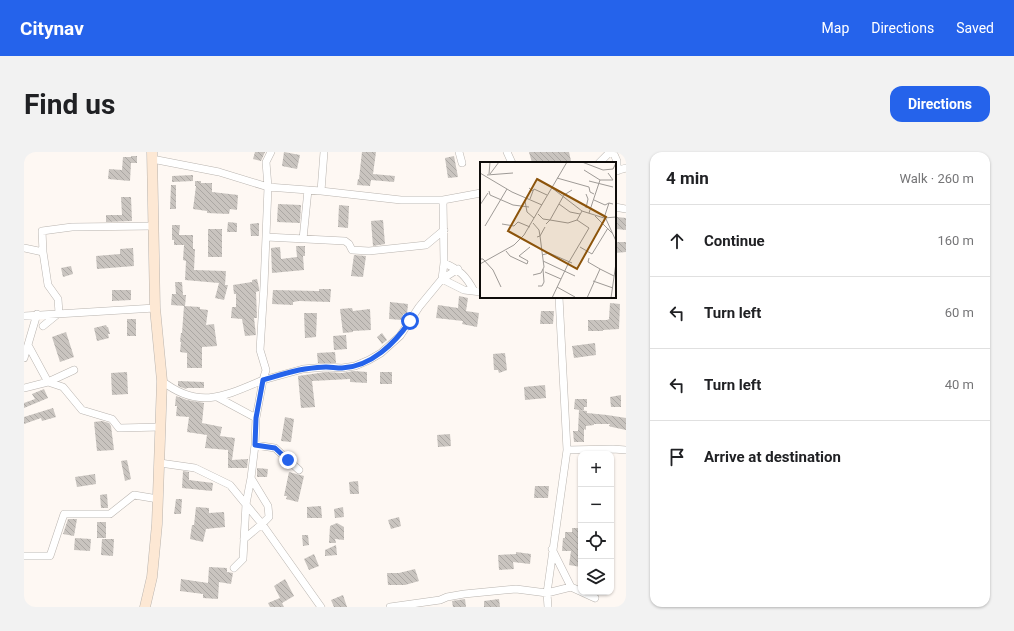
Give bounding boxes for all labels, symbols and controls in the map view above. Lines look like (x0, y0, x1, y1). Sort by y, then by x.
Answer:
text: Citynav (20, 17, 84, 40)
text: Map (822, 20, 849, 36)
text: Directions (871, 20, 934, 36)
text: Saved (956, 20, 994, 36)
button: Directions (890, 86, 990, 122)
text: Find us (24, 88, 115, 121)
inset map (480, 162, 616, 298)
text: 4 min (666, 168, 709, 188)
text: Walk · 260 m (899, 171, 974, 186)
icon: ahead (666, 230, 688, 252)
text: Continue (704, 232, 765, 250)
text: 160 m (937, 233, 974, 248)
icon: left (666, 302, 688, 324)
text: Turn left (704, 304, 761, 322)
text: 60 m (945, 305, 974, 320)
route start (401, 312, 419, 330)
icon: left (666, 374, 688, 396)
text: Turn left (704, 376, 761, 394)
text: 40 m (945, 377, 974, 392)
icon: arrive (666, 446, 688, 468)
text: Arrive at destination (704, 448, 841, 466)
route end (279, 451, 297, 469)
map controls (578, 451, 614, 595)
button: + (578, 451, 614, 487)
button: − (578, 487, 614, 523)
button: locate (578, 523, 614, 559)
button: layers (578, 559, 614, 595)

